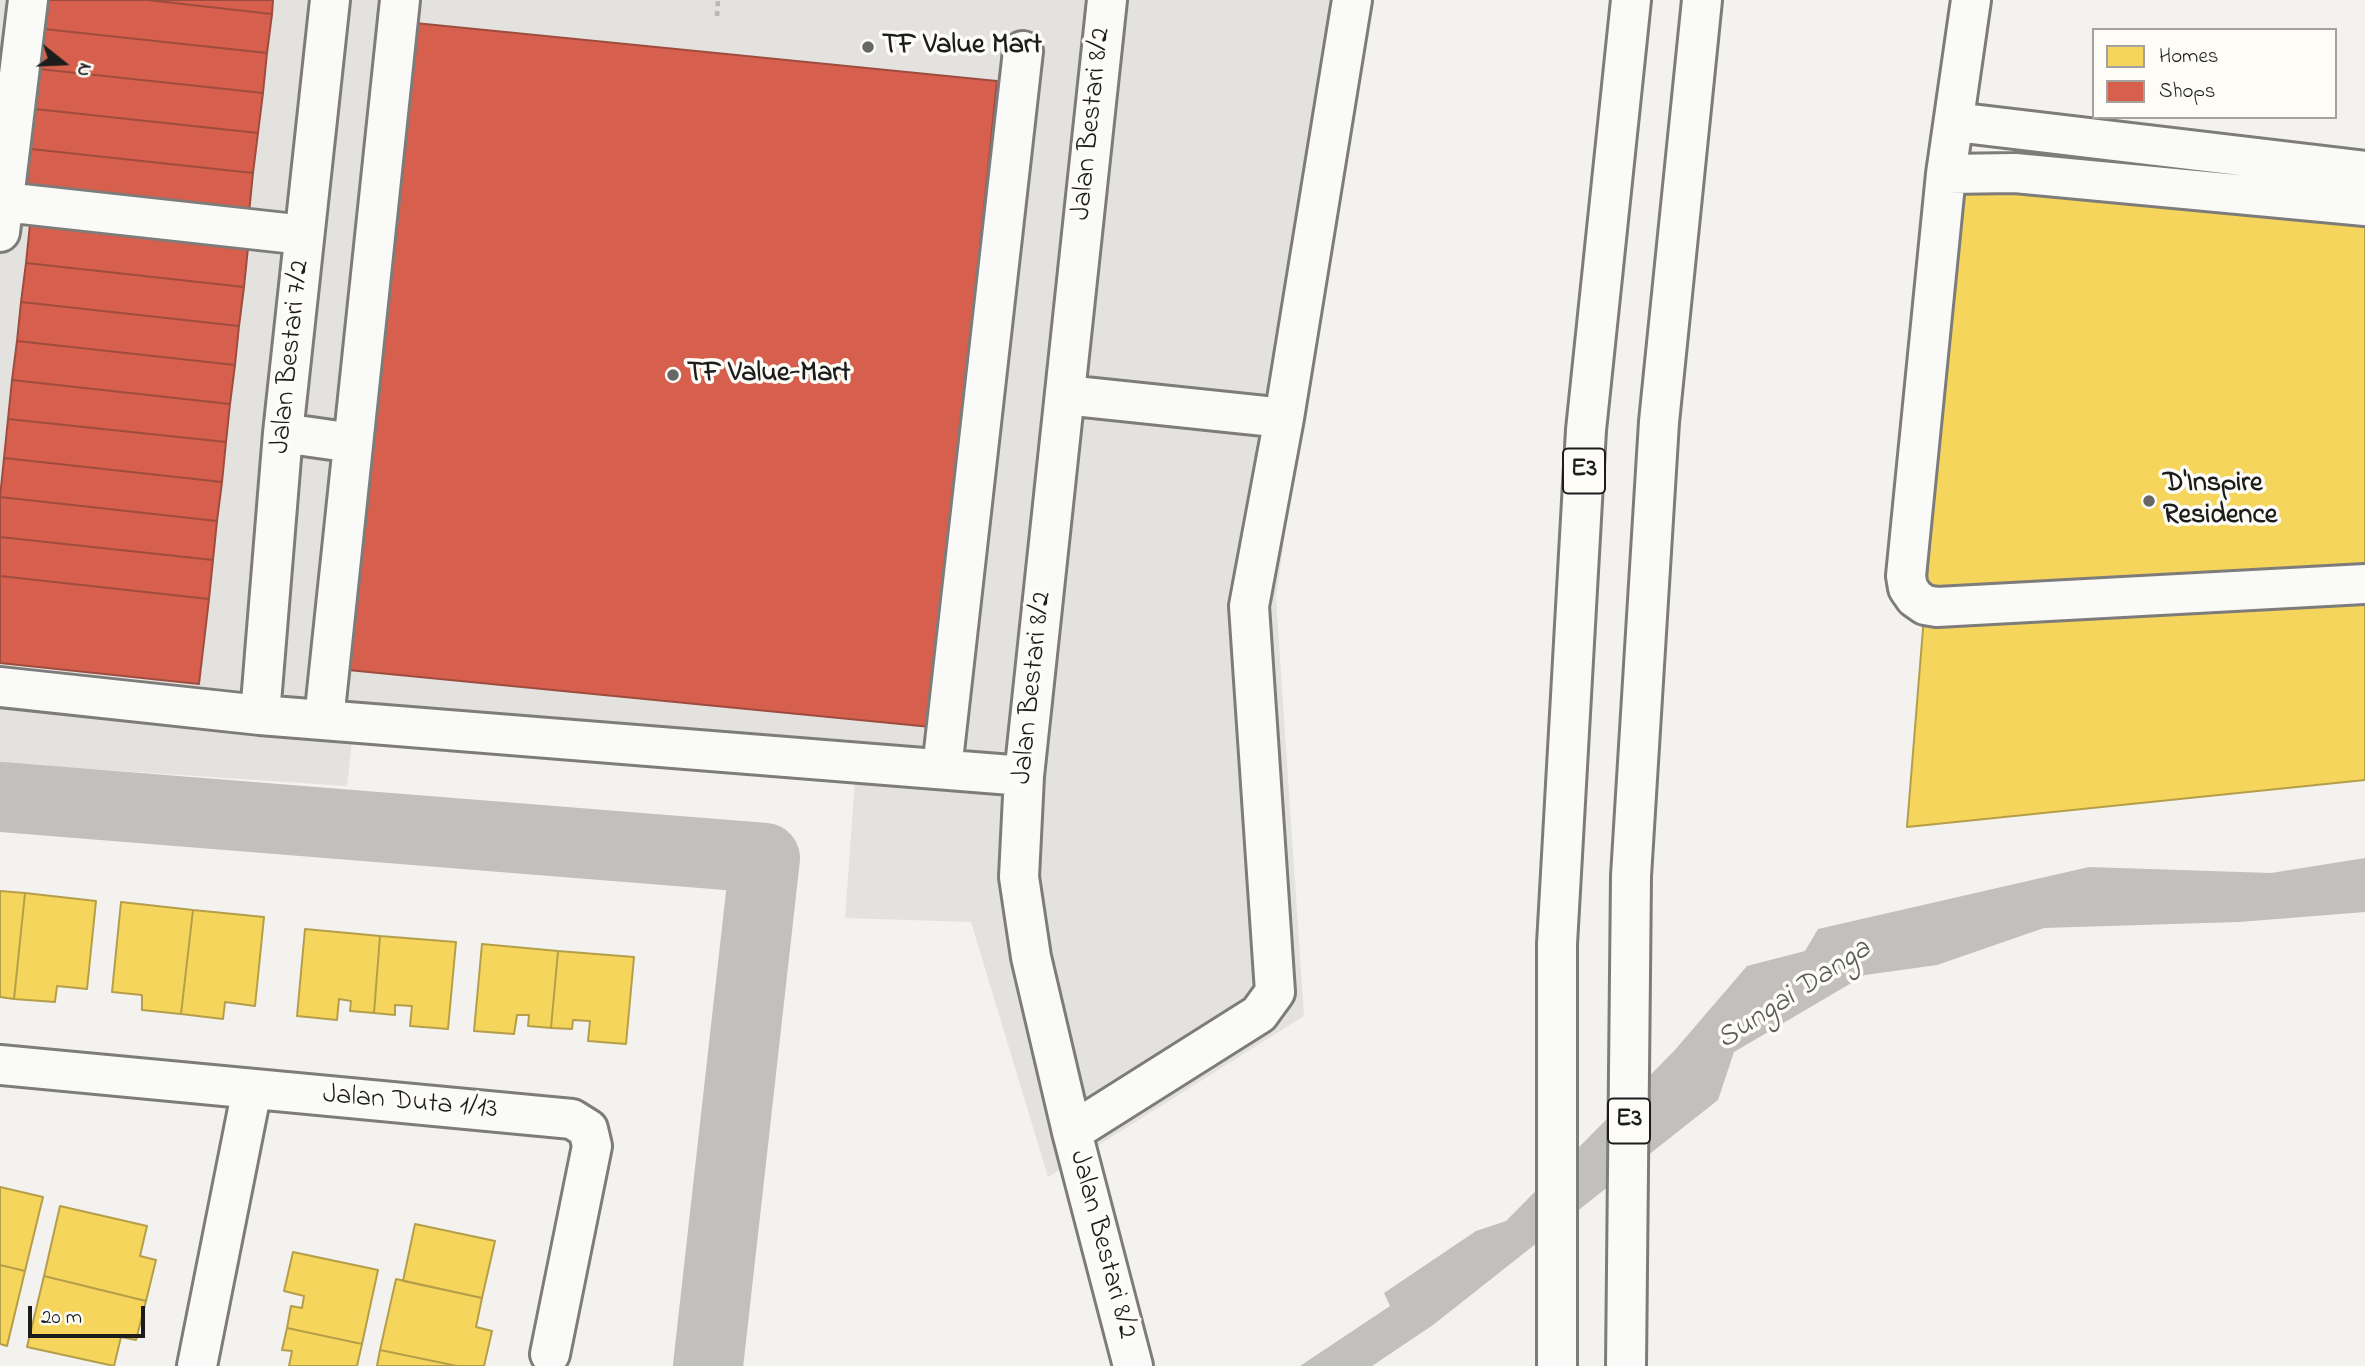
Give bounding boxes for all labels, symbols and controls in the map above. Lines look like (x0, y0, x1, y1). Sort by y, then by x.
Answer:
street label: Jalan Bestari 8/2 (1066, 26, 1120, 222)
north arrow (28, 28, 98, 98)
legend (2092, 28, 2337, 119)
place label: TF Value Mart (882, 30, 1042, 64)
marker: TF Value Mart (860, 39, 876, 55)
text: Homes (2159, 42, 2219, 72)
text: N (69, 59, 98, 80)
text: Shops (2159, 77, 2216, 107)
street label: Jalan Bestari 7/2 (265, 259, 319, 455)
place label: TF Value-Mart (687, 358, 850, 392)
marker: TF Value-Mart (665, 367, 681, 383)
road number: E3 (1563, 449, 1605, 494)
place label: D'Inspire Residence (2163, 468, 2277, 534)
marker: D'Inspire Residence (2141, 493, 2157, 509)
street label: Jalan Bestari 8/2 (1007, 590, 1061, 786)
water label: Sungai Danga (1711, 933, 1879, 1059)
street label: Jalan Duta 1/13 (321, 1080, 499, 1128)
road number: E3 (1608, 1098, 1650, 1144)
street label: Jalan Bestari 8/2 (1060, 1147, 1142, 1343)
scale bar (32, 1292, 149, 1336)
text: 20 m (41, 1303, 82, 1333)

